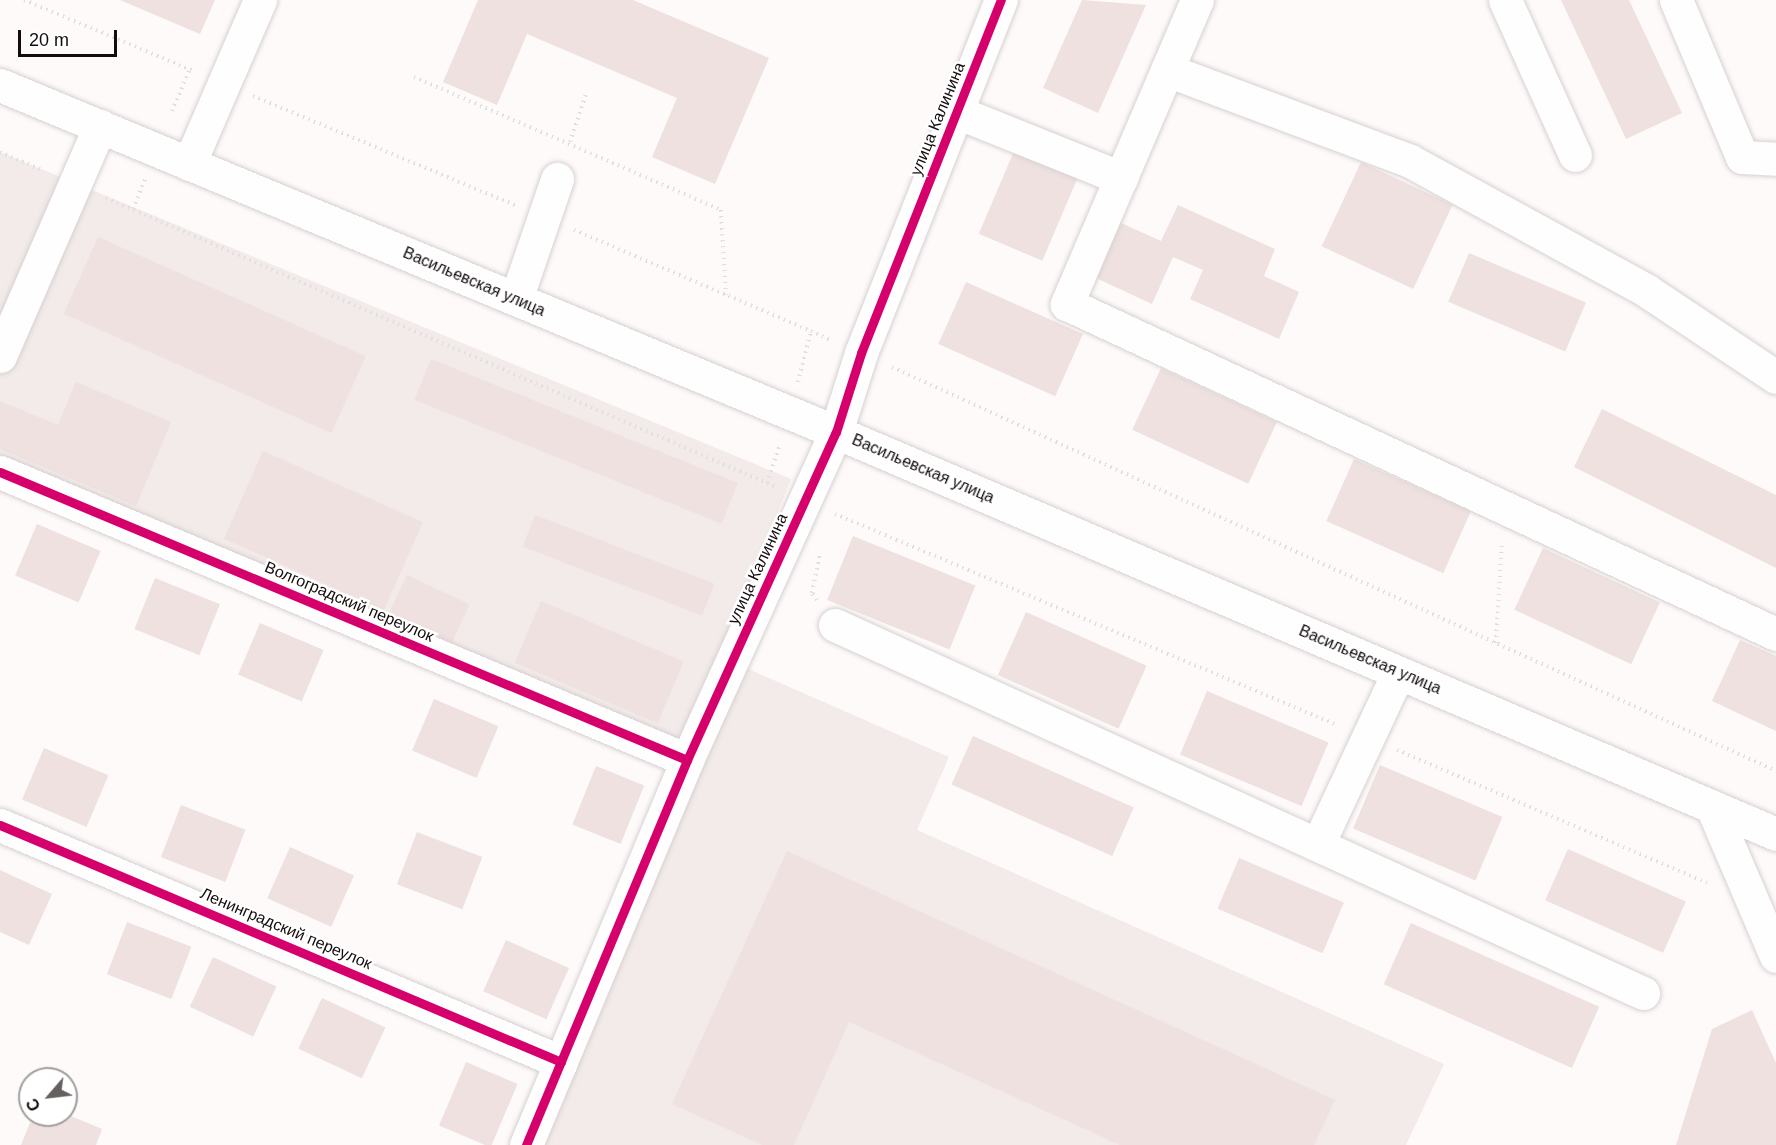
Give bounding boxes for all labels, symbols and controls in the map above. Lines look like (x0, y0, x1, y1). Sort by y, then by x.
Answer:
scale bar (21, 18, 120, 56)
text: 20 m (29, 30, 69, 50)
street label: улица Калинина (907, 60, 969, 178)
street label: Васильевская улица (400, 243, 548, 321)
street label: Васильевская улица (849, 430, 997, 508)
street label: улица Калинина (724, 510, 792, 628)
street label: Волгоградский переулок (262, 558, 436, 646)
street label: Васильевская улица (1296, 621, 1444, 699)
street label: Ленинградский переулок (197, 884, 375, 974)
north arrow (18, 1067, 78, 1127)
text: С (23, 1096, 44, 1114)

